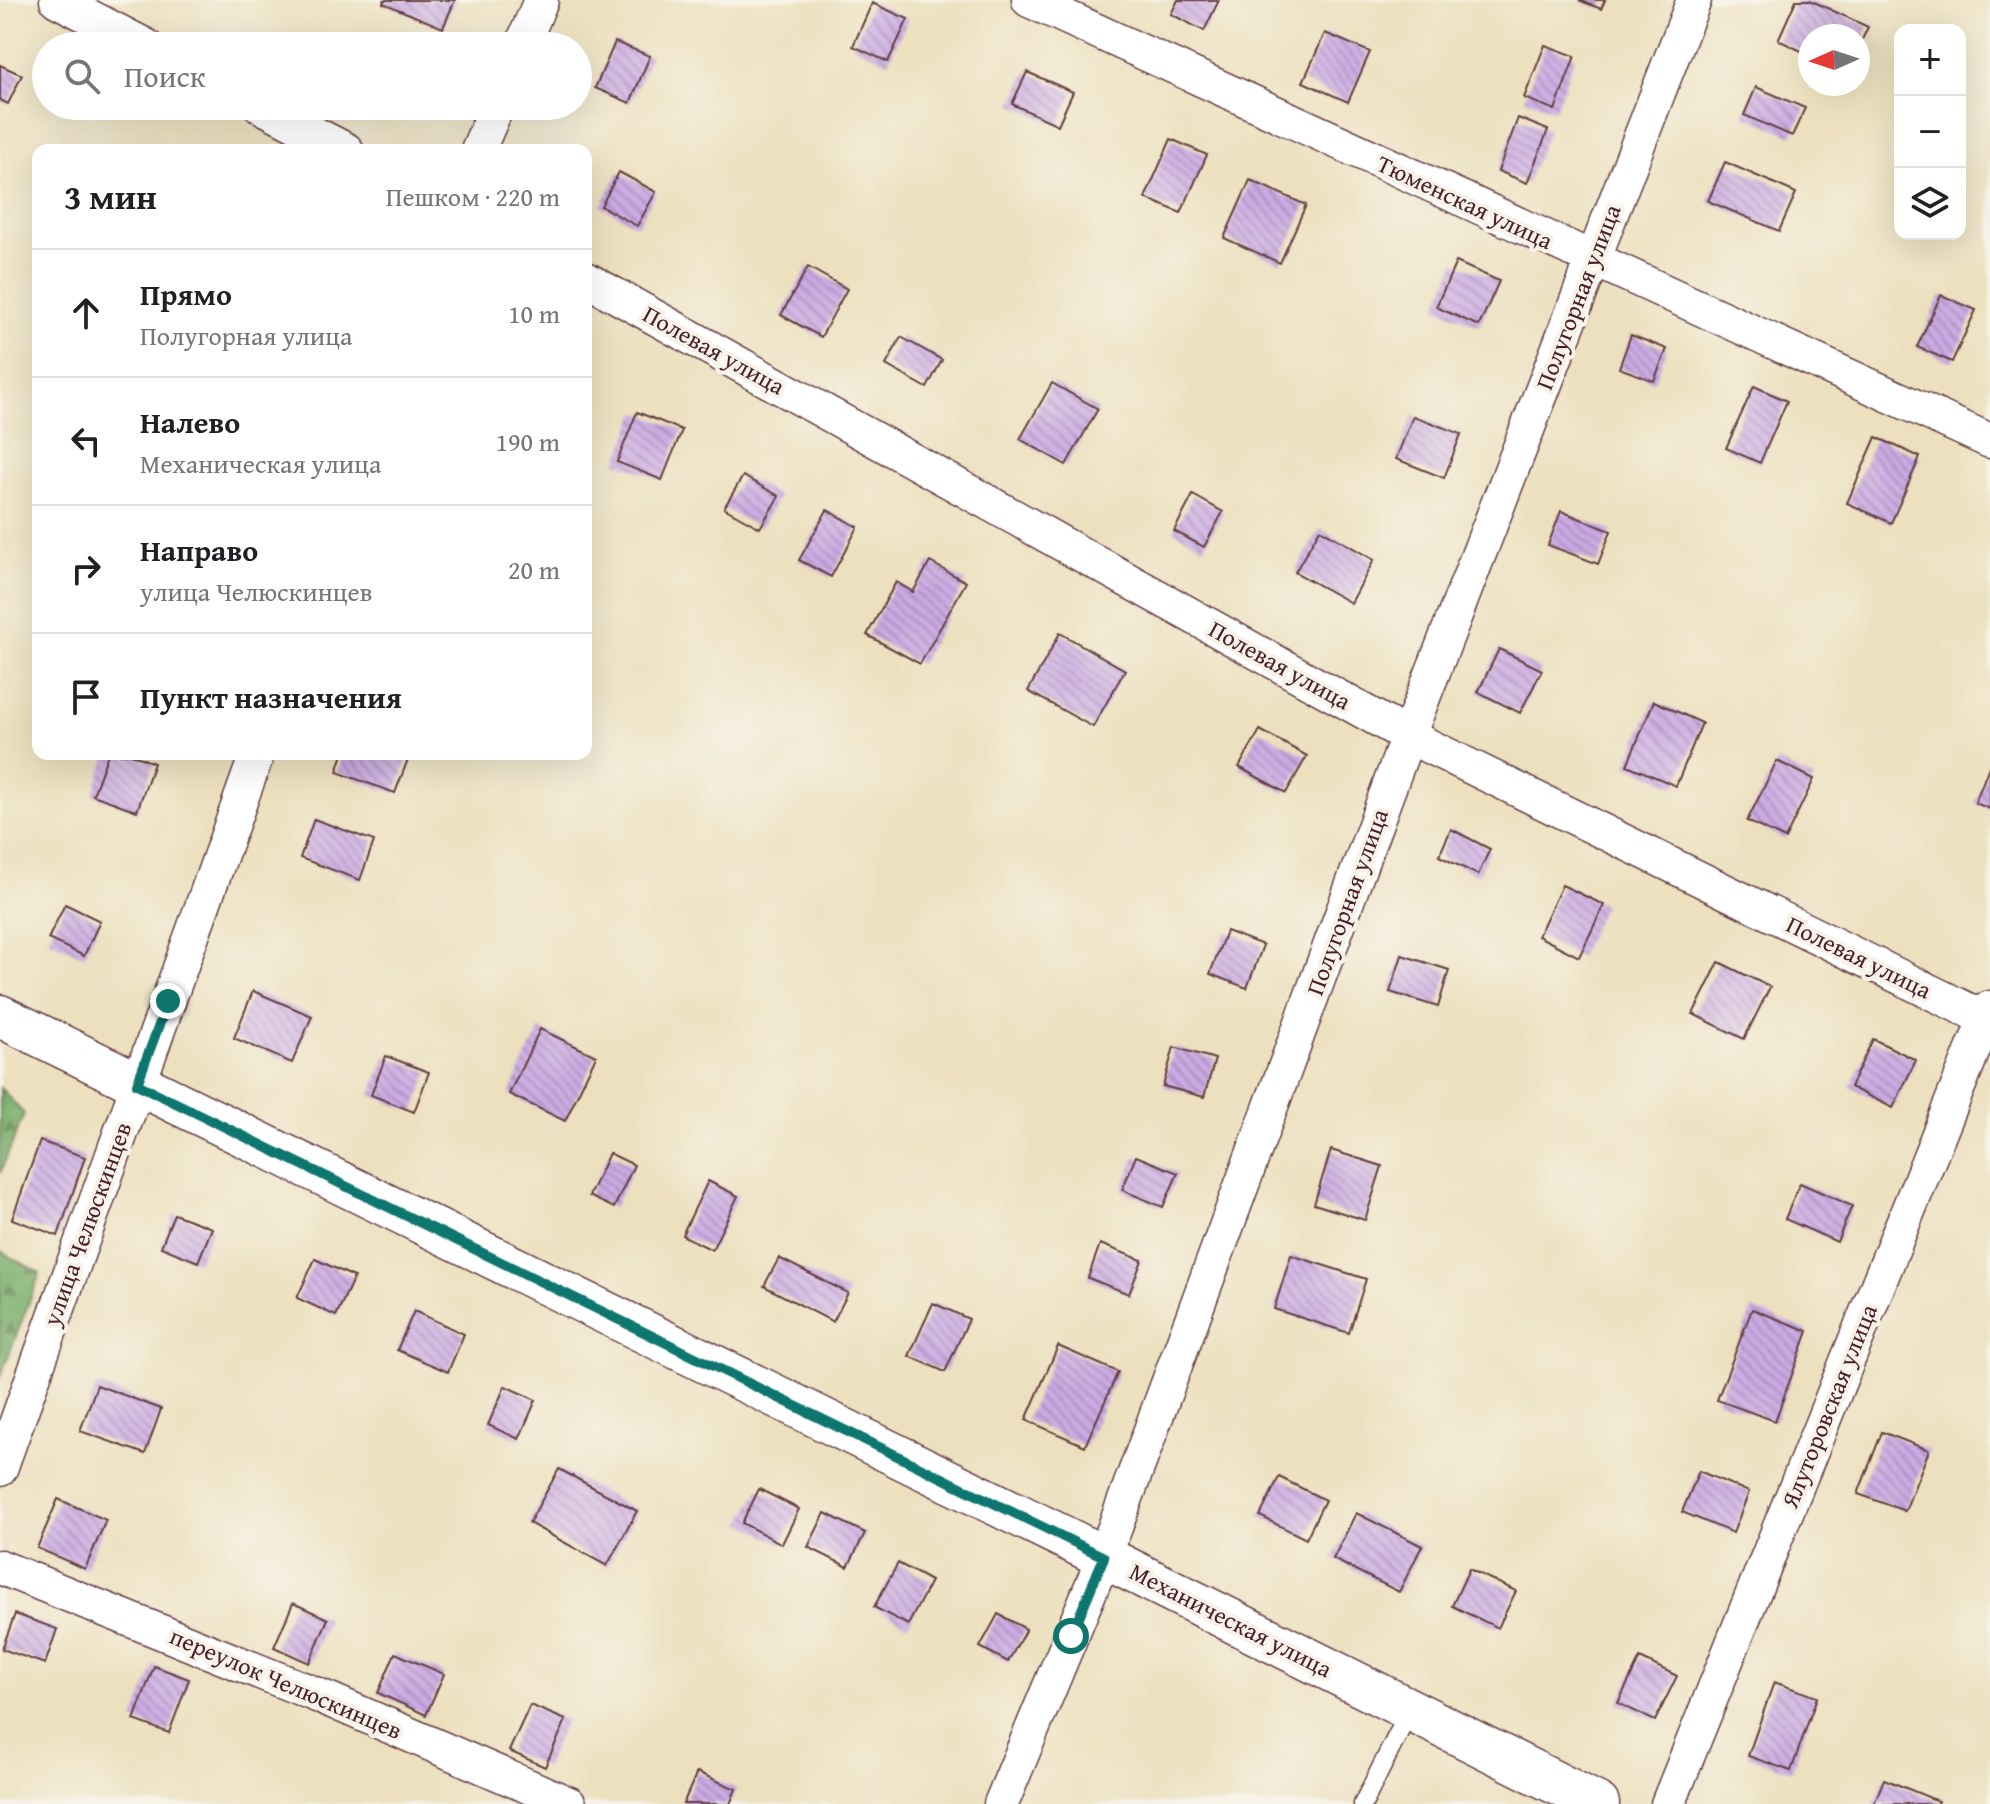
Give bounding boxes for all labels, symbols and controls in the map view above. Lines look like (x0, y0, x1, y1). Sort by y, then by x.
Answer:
north arrow (1798, 24, 1870, 96)
map controls (1894, 24, 1966, 240)
button: + (1894, 24, 1966, 96)
search box (32, 32, 592, 120)
icon: search (60, 54, 104, 98)
text: Поиск (124, 54, 206, 98)
button: − (1894, 96, 1966, 168)
street label: Тюменская улица (1372, 146, 1559, 258)
button: layers (1894, 168, 1966, 240)
text: 3 мин (64, 172, 157, 221)
text: Пешком · 220 m (386, 177, 560, 216)
street label: Полугорная улица (1527, 199, 1630, 395)
text: Прямо (140, 272, 232, 316)
icon: ahead (64, 291, 108, 335)
text: 10 m (508, 294, 560, 333)
street label: Полевая улица (637, 297, 792, 404)
text: Полугорная улица (140, 316, 352, 355)
text: Налево (140, 400, 240, 444)
icon: left (64, 419, 108, 463)
text: 190 m (495, 422, 560, 461)
text: Механическая улица (140, 444, 381, 483)
text: Направо (140, 528, 258, 572)
icon: right (64, 547, 108, 591)
text: 20 m (508, 550, 560, 589)
text: улица Челюскинцев (140, 572, 372, 611)
street label: Полевая улица (1203, 612, 1358, 719)
icon: arrive (64, 675, 108, 719)
text: Пункт назначения (140, 675, 402, 719)
street label: Полугорная улица (1297, 803, 1397, 1000)
street label: Полевая улица (1781, 907, 1938, 1008)
route end (150, 983, 186, 1019)
street label: улица Челюскинцев (34, 1117, 140, 1332)
street label: Ялуторовская улица (1772, 1298, 1886, 1514)
street label: Механическая улица (1124, 1554, 1339, 1686)
street label: переулок Челюскинцев (165, 1618, 407, 1748)
route start (1053, 1618, 1089, 1654)

